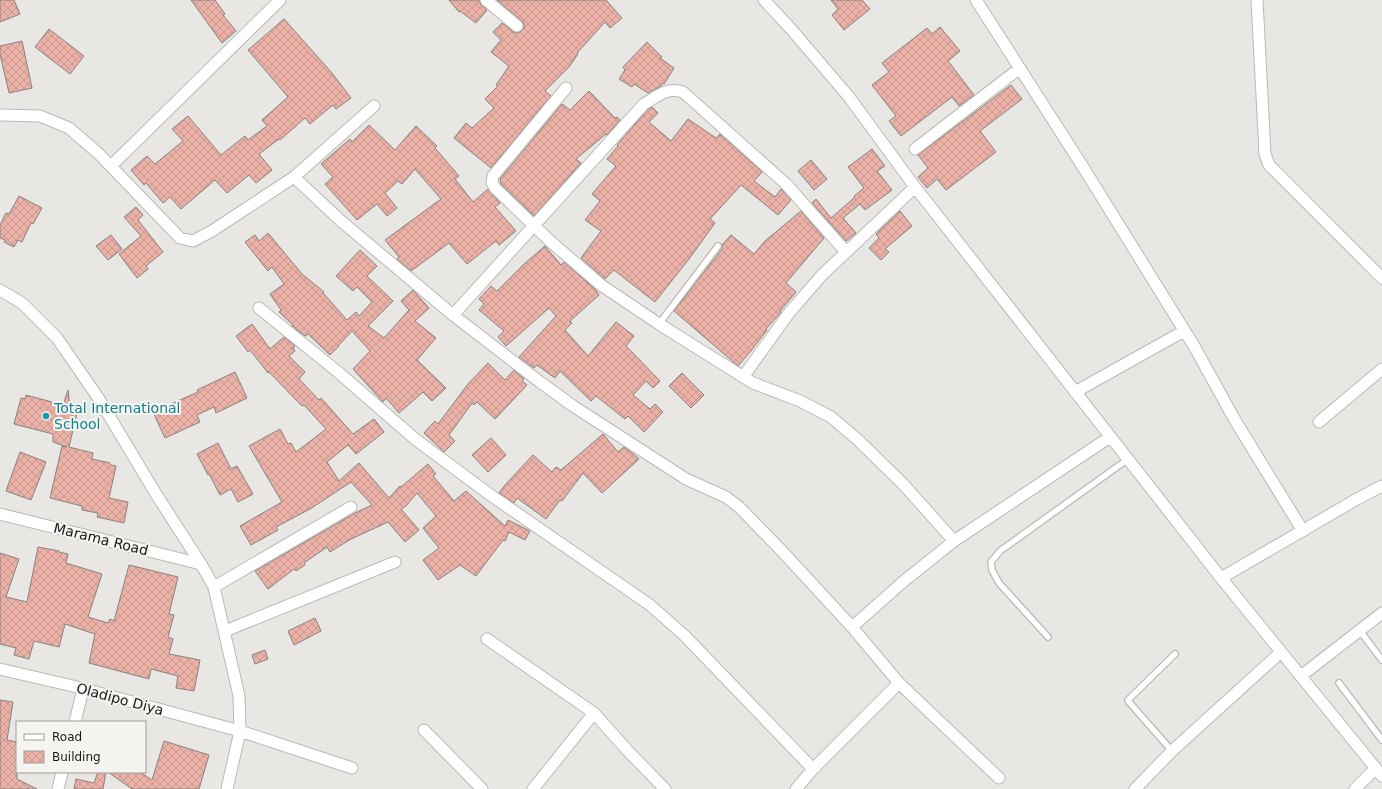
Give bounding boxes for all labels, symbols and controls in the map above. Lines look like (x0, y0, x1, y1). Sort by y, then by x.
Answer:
place label: Total International School (53, 400, 181, 432)
marker: Total International School (41, 411, 51, 421)
street label: Marama Road (52, 520, 150, 558)
street label: Oladipo Diya (75, 680, 165, 718)
legend (16, 721, 146, 773)
text: Road (52, 730, 82, 744)
text: Building (52, 750, 101, 764)

